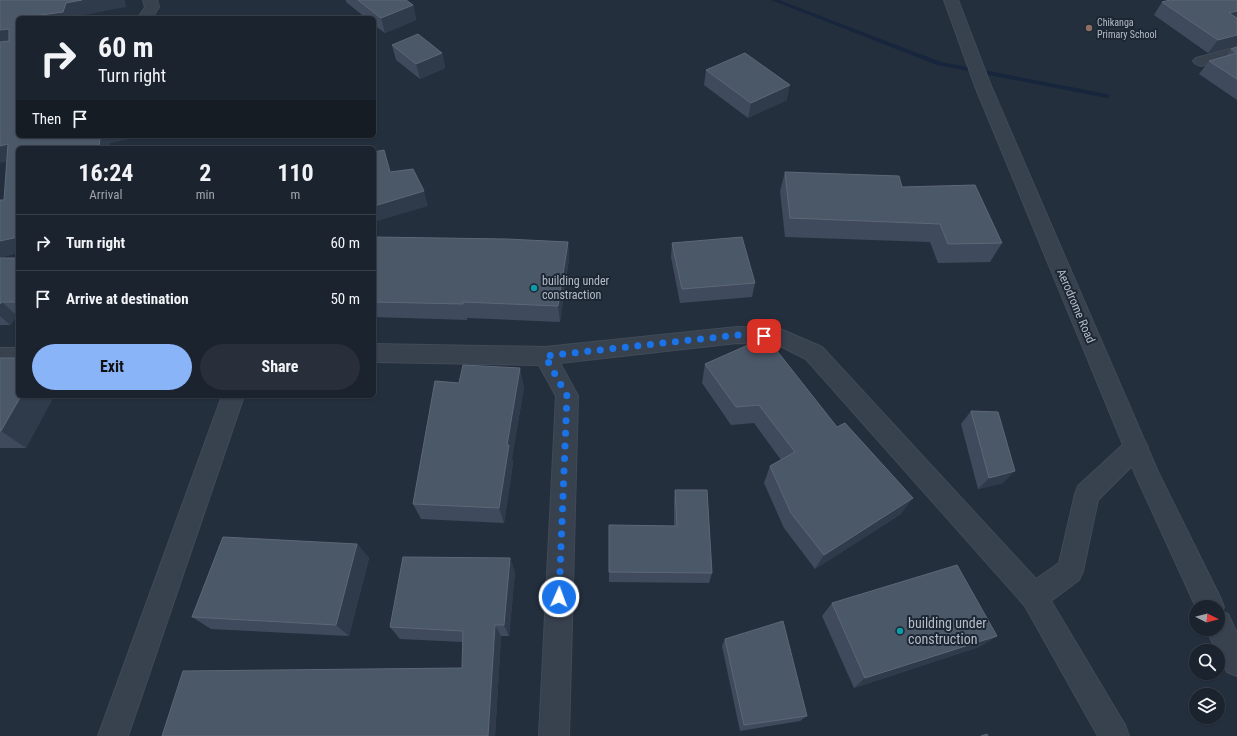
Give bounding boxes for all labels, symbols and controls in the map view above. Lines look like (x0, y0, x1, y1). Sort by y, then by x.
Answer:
place label: Chikanga Primary School (1097, 17, 1157, 40)
marker: Chikanga Primary School (1084, 23, 1094, 33)
text: 60 m (98, 31, 154, 64)
icon: right (32, 32, 84, 84)
text: Turn right (98, 65, 166, 86)
icon: arrive (69, 108, 91, 130)
text: Then (32, 110, 61, 128)
text: 16:24 (78, 159, 133, 187)
text: 2 (199, 159, 211, 187)
text: 110 (277, 159, 314, 187)
text: Arrival (89, 187, 122, 202)
text: min (196, 187, 215, 202)
text: m (291, 187, 300, 202)
icon: right (32, 232, 54, 254)
text: Turn right (66, 234, 125, 252)
text: 60 m (330, 234, 360, 252)
street label: Aerodrome Road (1054, 267, 1098, 345)
place label: building under constraction (542, 274, 610, 302)
marker: building under constraction (529, 283, 539, 293)
icon: arrive (32, 288, 54, 310)
text: Arrive at destination (66, 290, 189, 308)
text: 50 m (330, 290, 360, 308)
pin (747, 319, 781, 353)
icon: arrive (753, 325, 775, 347)
button: Exit (32, 344, 192, 390)
button: Share (200, 344, 360, 390)
position arrow (538, 576, 580, 618)
north arrow (1189, 600, 1225, 636)
map controls (1189, 600, 1225, 724)
place label: building under construction (908, 615, 986, 647)
marker: building under construction (895, 626, 905, 636)
button: search (1189, 644, 1225, 680)
button: layers (1189, 688, 1225, 724)

